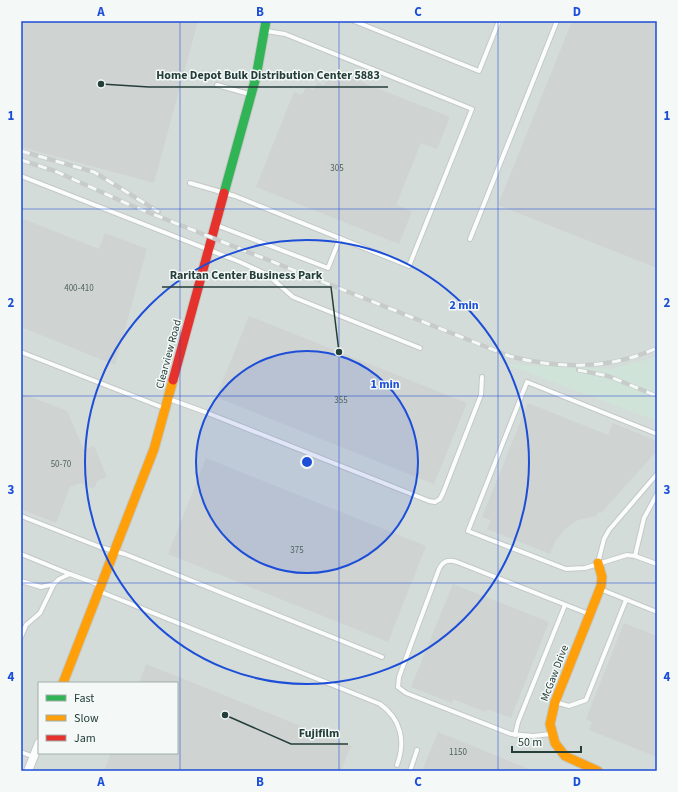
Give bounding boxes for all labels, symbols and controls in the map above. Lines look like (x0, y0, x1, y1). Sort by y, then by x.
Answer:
text: A (96, 3, 105, 21)
text: B (256, 3, 264, 21)
text: C (414, 3, 422, 21)
text: D (573, 3, 581, 21)
callout: Home Depot Bulk Distribution Center 5883 (149, 63, 388, 87)
text: Home Depot Bulk Distribution Center 5883 (156, 67, 380, 84)
text: 1 (8, 107, 15, 125)
text: 1 (664, 107, 671, 125)
house number: 305 (330, 162, 344, 175)
callout: Raritan Center Business Park (162, 263, 331, 287)
text: Raritan Center Business Park (170, 267, 323, 284)
house number: 400-410 (64, 282, 94, 295)
text: 2 (8, 294, 15, 312)
text: 2 (664, 294, 671, 312)
text: 2 min (449, 297, 479, 314)
street label: Clearview Road (152, 318, 185, 390)
text: 1 min (370, 376, 400, 393)
house number: 355 (334, 394, 348, 407)
centre of rings (300, 455, 314, 469)
house number: 50-70 (51, 458, 72, 471)
text: 3 (8, 481, 15, 499)
text: 3 (664, 481, 671, 499)
house number: 375 (290, 544, 304, 557)
street label: McGaw Drive (537, 642, 572, 704)
text: 4 (8, 668, 15, 686)
text: 4 (664, 668, 671, 686)
legend (38, 682, 178, 754)
text: Fast (74, 690, 94, 707)
text: Slow (74, 710, 99, 727)
callout: Fujifilm (291, 720, 348, 744)
text: Fujifilm (299, 725, 339, 742)
scale bar (512, 728, 581, 754)
text: Jam (74, 730, 96, 747)
text: 50 m (518, 734, 542, 751)
house number: 1150 (449, 746, 467, 759)
text: A (96, 773, 105, 791)
text: B (256, 773, 264, 791)
text: C (414, 773, 422, 791)
text: D (573, 773, 581, 791)

